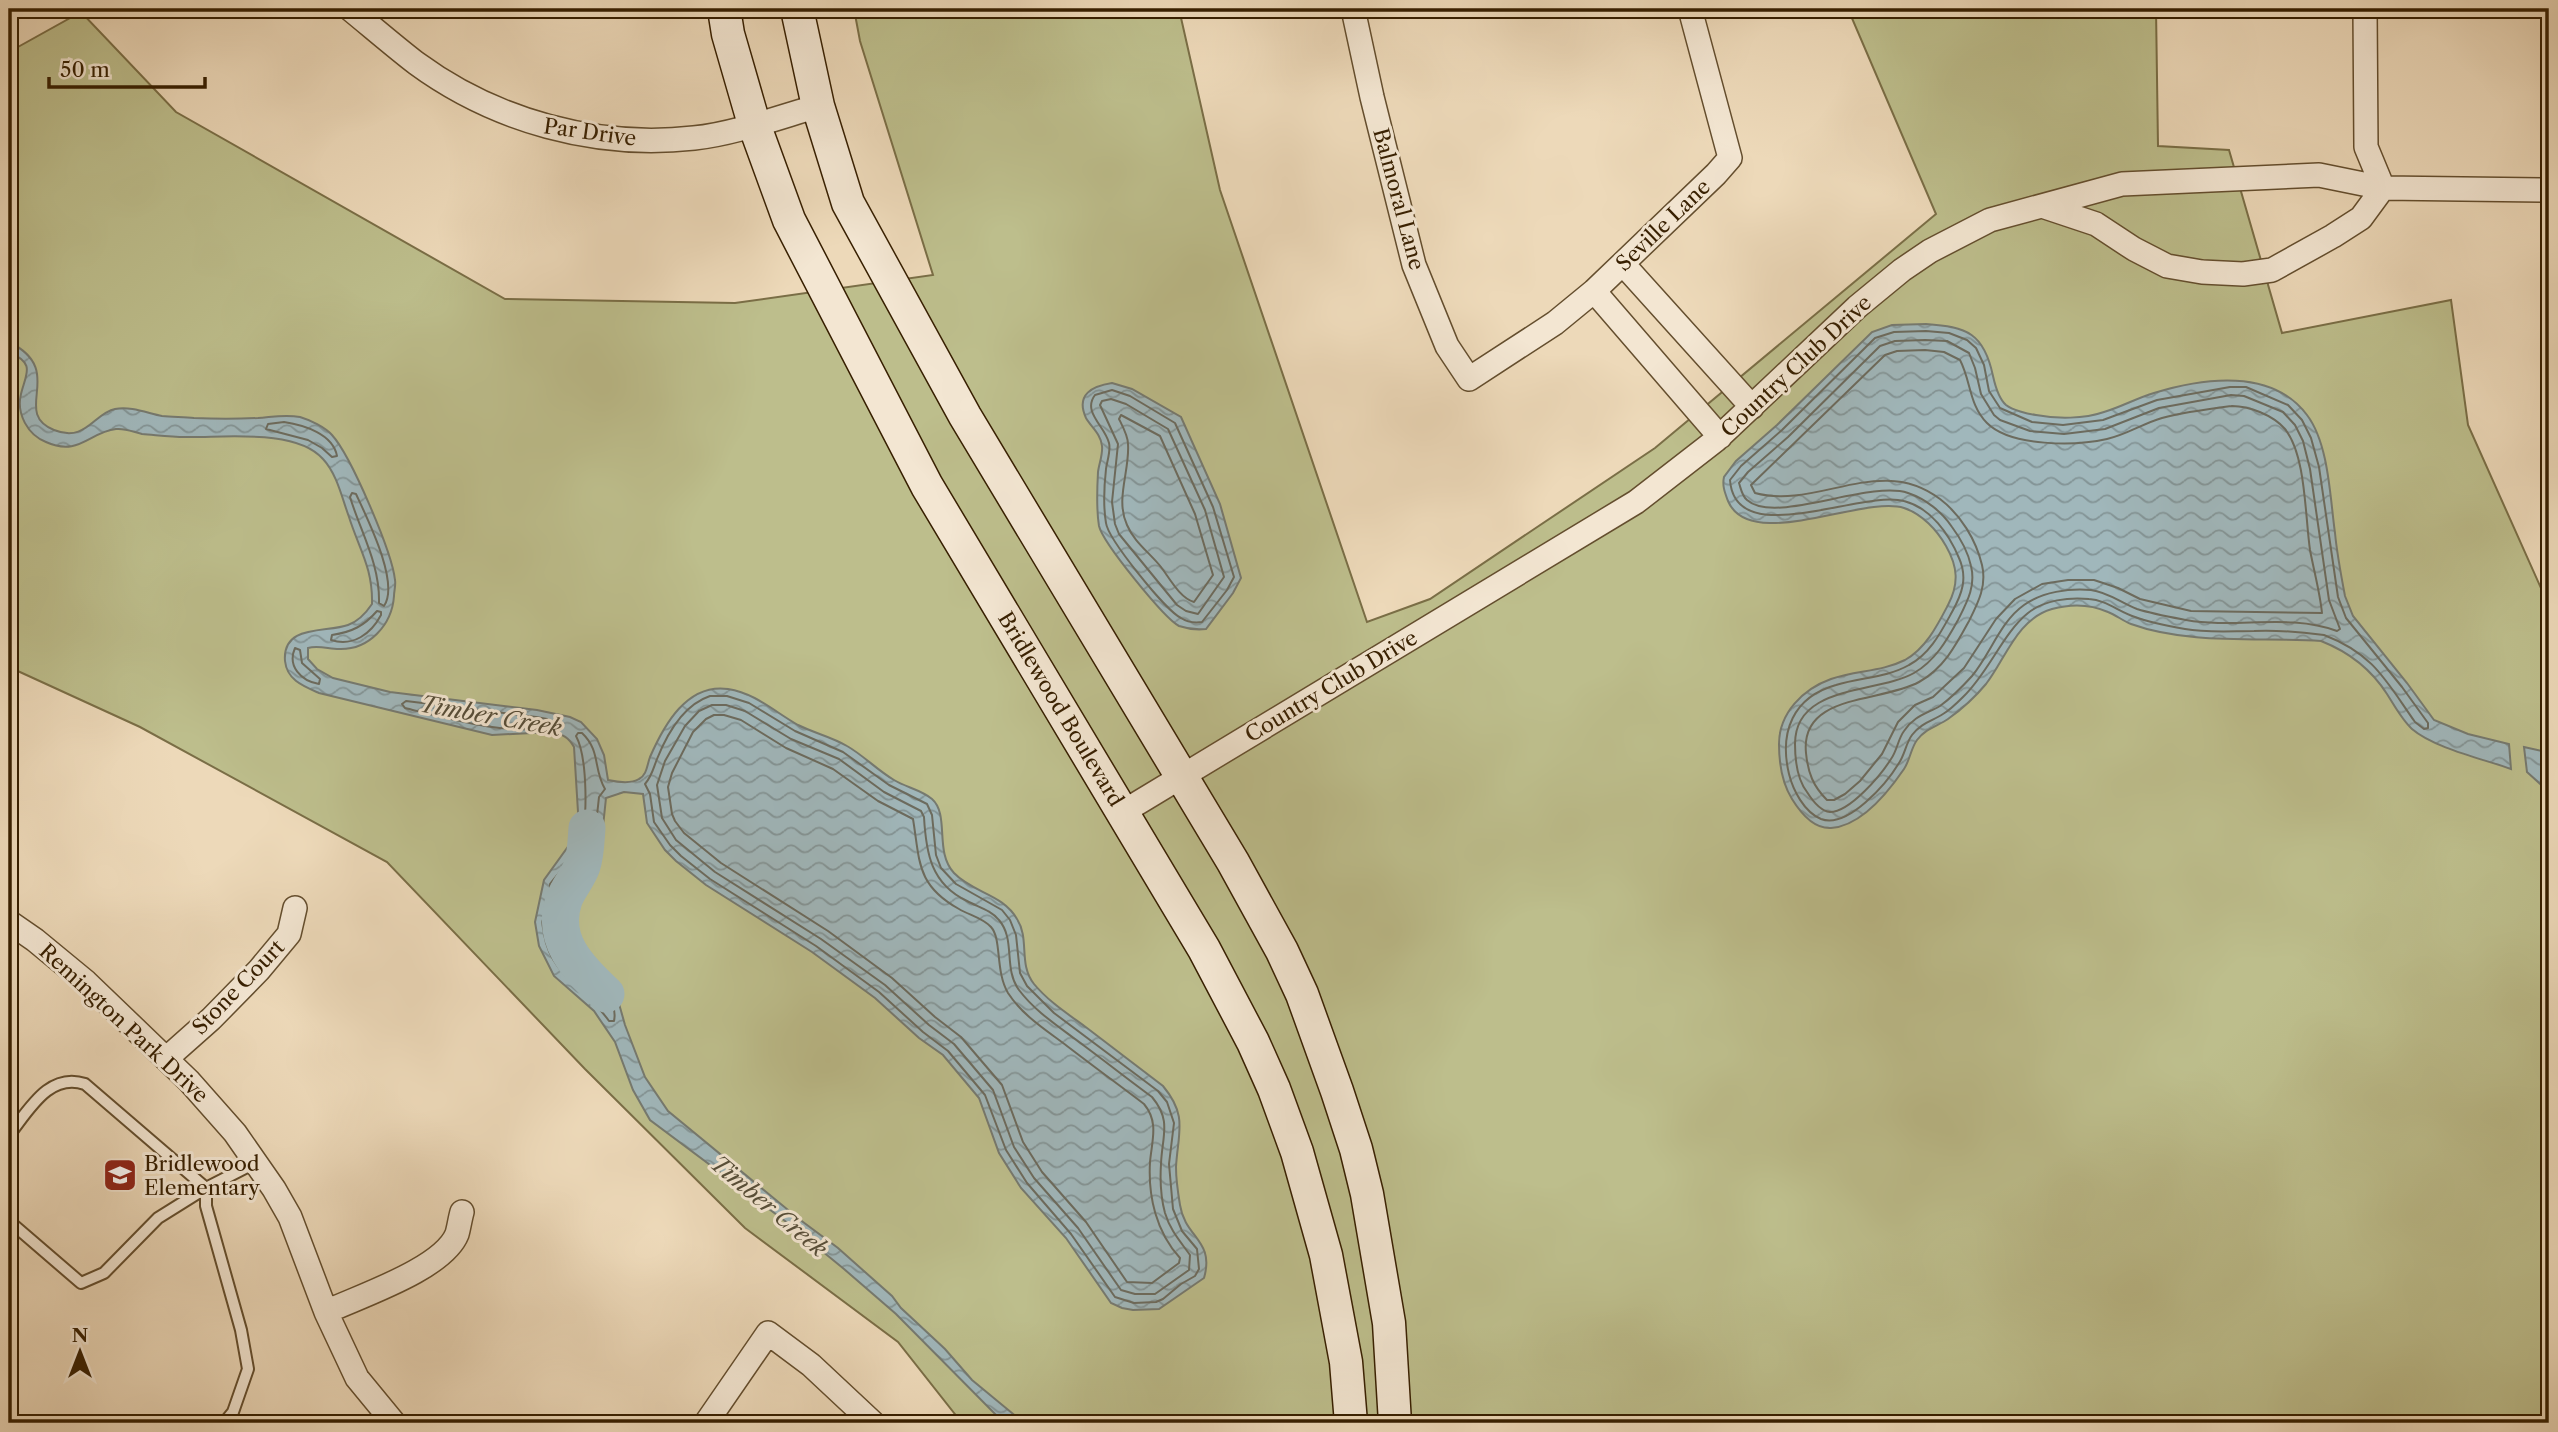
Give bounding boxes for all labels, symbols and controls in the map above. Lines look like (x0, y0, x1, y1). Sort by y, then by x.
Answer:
scale bar (49, 46, 205, 90)
text: 50 m (60, 57, 110, 82)
street label: Par Drive (542, 113, 638, 151)
street label: Balmoral Lane (1368, 125, 1430, 273)
street label: Seville Lane (1611, 174, 1715, 276)
street label: Country Club Drive (1716, 290, 1876, 442)
street label: Bridlewood Boulevard (993, 607, 1129, 811)
street label: Country Club Drive (1240, 625, 1422, 747)
water label: Timber Creek (418, 690, 564, 742)
street label: Stone Court (187, 934, 290, 1039)
street label: Remington Park Drive (34, 938, 214, 1108)
water label: Timber Creek (705, 1149, 833, 1263)
place label: Bridlewood Elementary (144, 1151, 260, 1200)
school or university icon: Bridlewood Elementary (101, 1156, 139, 1194)
north arrow (46, 1316, 116, 1386)
text: N (72, 1324, 88, 1347)

